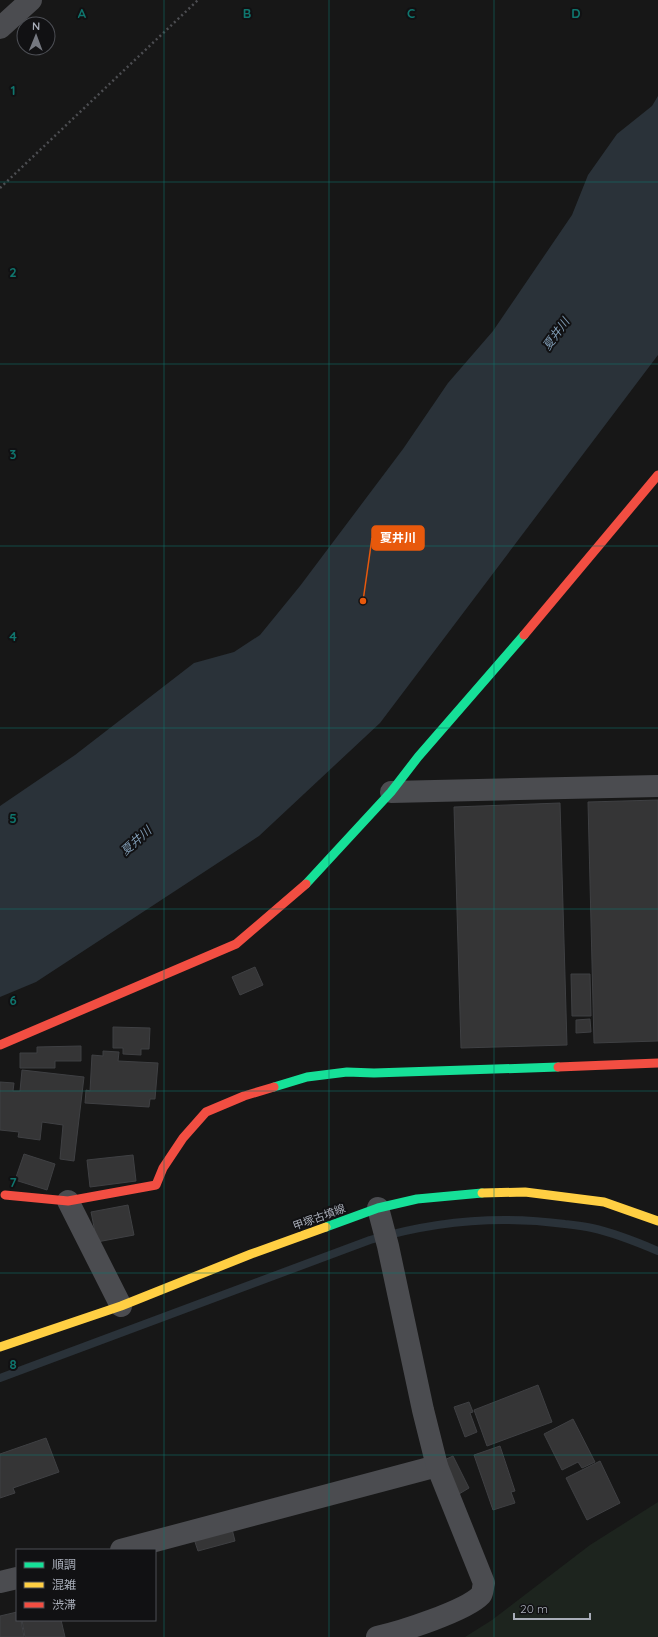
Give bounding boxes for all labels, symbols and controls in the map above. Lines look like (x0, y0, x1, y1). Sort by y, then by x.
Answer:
text: A (78, 5, 87, 21)
text: B (243, 5, 251, 21)
text: C (407, 5, 415, 21)
text: D (571, 5, 581, 21)
north arrow (16, 16, 56, 56)
text: N (32, 19, 40, 33)
text: 1 (10, 82, 16, 98)
text: 2 (9, 264, 17, 280)
water label: 夏井川 (539, 313, 573, 353)
text: 3 (10, 446, 17, 462)
callout: 夏井川 (372, 526, 424, 550)
text: 夏井川 (380, 530, 416, 545)
text: 4 (9, 628, 17, 644)
text: 5 (9, 810, 17, 826)
water label: 夏井川 (117, 822, 156, 858)
text: 6 (9, 992, 17, 1008)
text: 7 (9, 1174, 17, 1190)
street label: 甲塚古墳線 (291, 1201, 347, 1233)
text: 8 (9, 1356, 17, 1372)
legend (16, 1549, 156, 1621)
text: 順調 (52, 1557, 76, 1572)
text: 混雑 (52, 1577, 76, 1592)
scale bar (514, 1595, 590, 1621)
text: 渋滞 (52, 1597, 76, 1612)
text: 20 m (520, 1601, 548, 1616)

